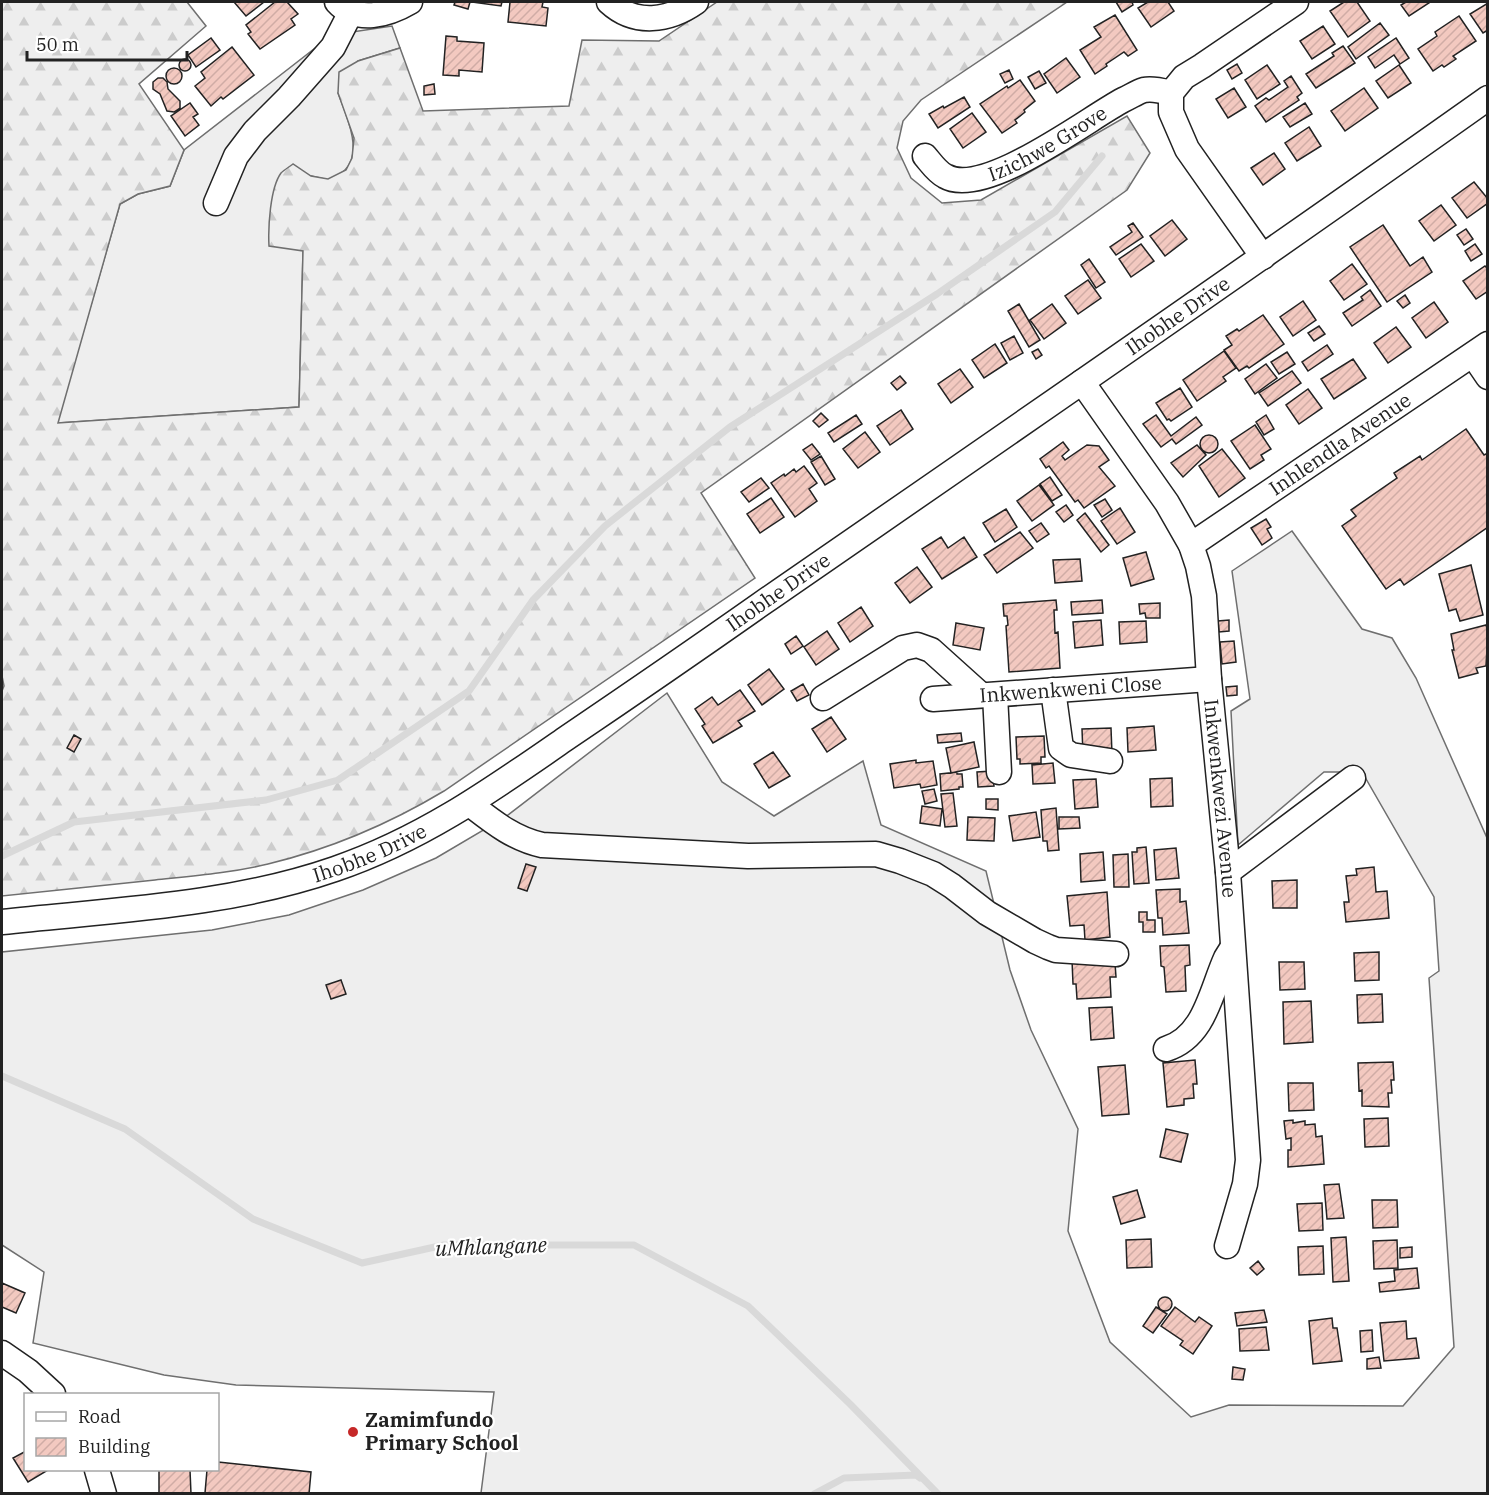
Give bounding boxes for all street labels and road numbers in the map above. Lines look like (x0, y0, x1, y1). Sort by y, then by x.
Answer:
street label: Izichwe Grove (984, 99, 1112, 187)
street label: Ihobhe Drive (1120, 270, 1235, 361)
street label: Inhlendla Avenue (1264, 386, 1416, 501)
street label: Ihobhe Drive (720, 546, 835, 637)
street label: Inkwenkweni Close (979, 668, 1163, 709)
street label: Inkwenkwezi Avenue (1198, 698, 1244, 899)
street label: Ihobhe Drive (309, 817, 431, 888)

